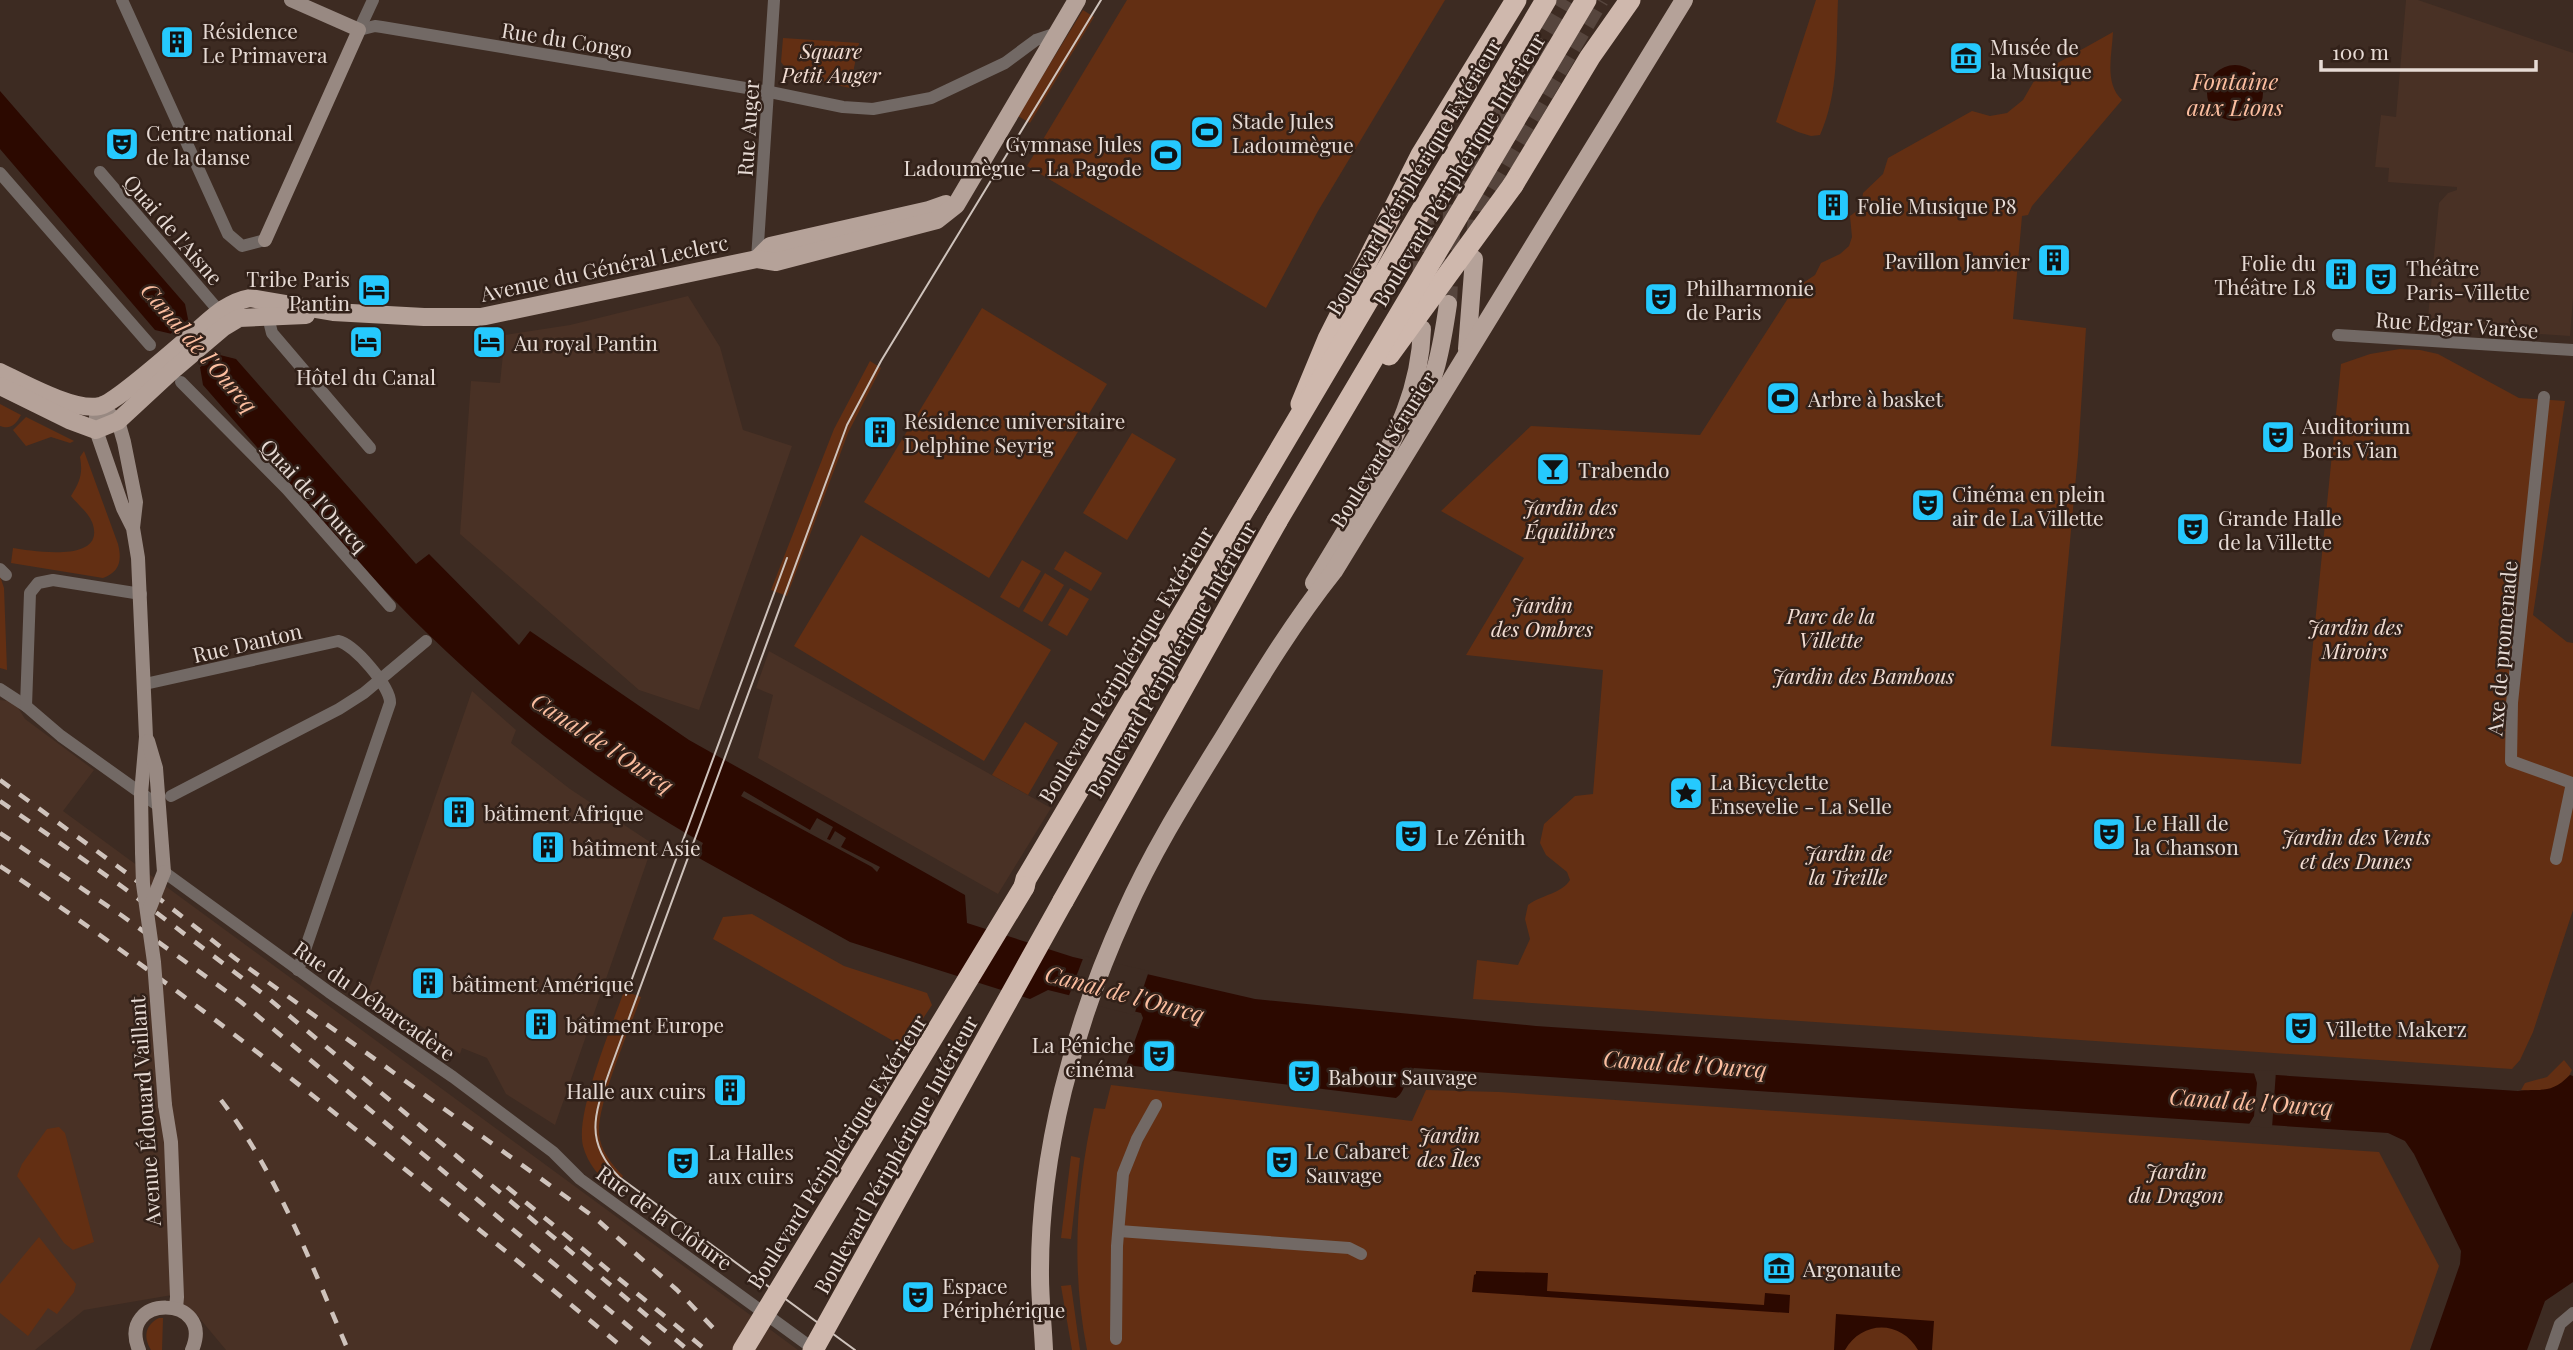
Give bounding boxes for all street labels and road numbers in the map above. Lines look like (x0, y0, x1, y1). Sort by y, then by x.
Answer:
street label: Rue du Congo (500, 15, 634, 63)
street label: Boulevard Périphérique Intérieur (1365, 27, 1551, 311)
street label: Boulevard Périphérique Extérieur (1319, 32, 1507, 320)
street label: Rue Auger (730, 78, 764, 177)
street label: Quai de l'Aisne (118, 168, 230, 290)
street label: Avenue du Général Leclerc (477, 227, 730, 307)
street label: Rue Edgar Varèse (2375, 304, 2539, 344)
street label: Boulevard Sérurier (1323, 365, 1442, 532)
street label: Quai de l'Ourcq (255, 432, 375, 558)
street label: Boulevard Périphérique Intérieur (1080, 515, 1262, 802)
street label: Boulevard Périphérique Extérieur (1031, 520, 1219, 808)
street label: Axe de promenade (2479, 559, 2523, 738)
street label: Rue Danton (190, 616, 305, 668)
street label: Rue du Débarcadère (289, 934, 461, 1066)
street label: Avenue Édouard Vaillant (122, 995, 166, 1228)
street label: Boulevard Périphérique Extérieur (740, 1008, 933, 1293)
street label: Boulevard Périphérique Intérieur (807, 1009, 984, 1298)
street label: Rue de la Clôture (591, 1158, 739, 1276)

